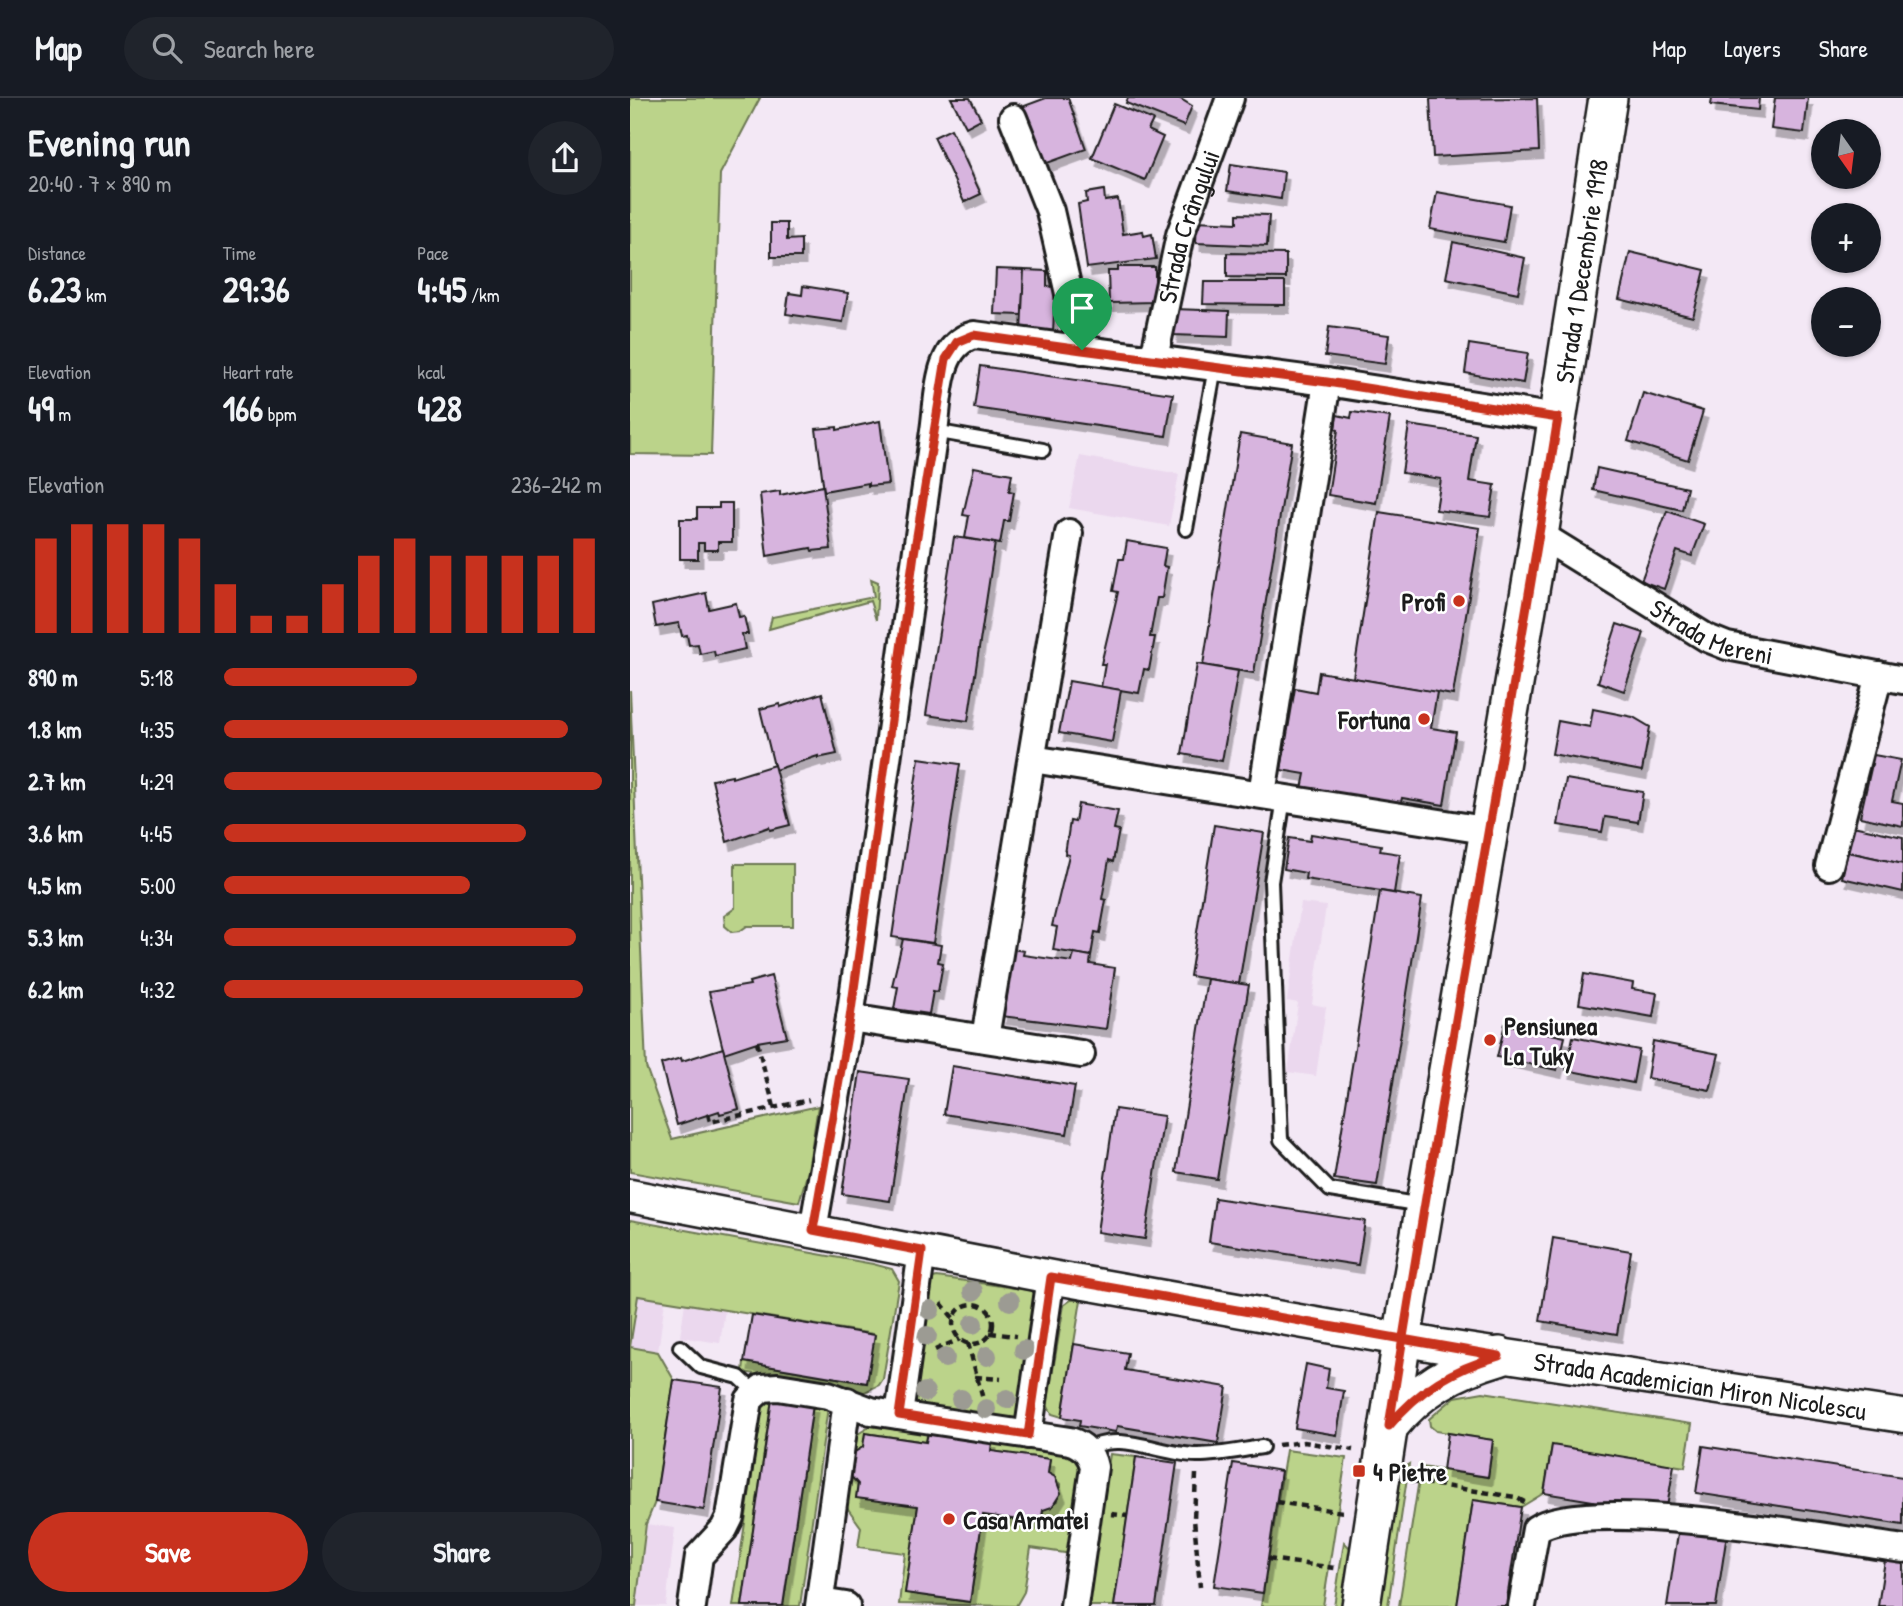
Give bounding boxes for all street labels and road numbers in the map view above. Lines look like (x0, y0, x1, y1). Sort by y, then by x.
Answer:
street label: Strada Crângului (1149, 145, 1227, 306)
street label: Strada 1 Decembrie 1918 (1546, 156, 1616, 386)
street label: Strada Mereni (1644, 590, 1776, 672)
street label: Strada Academician Miron Nicolescu (1532, 1343, 1869, 1428)

